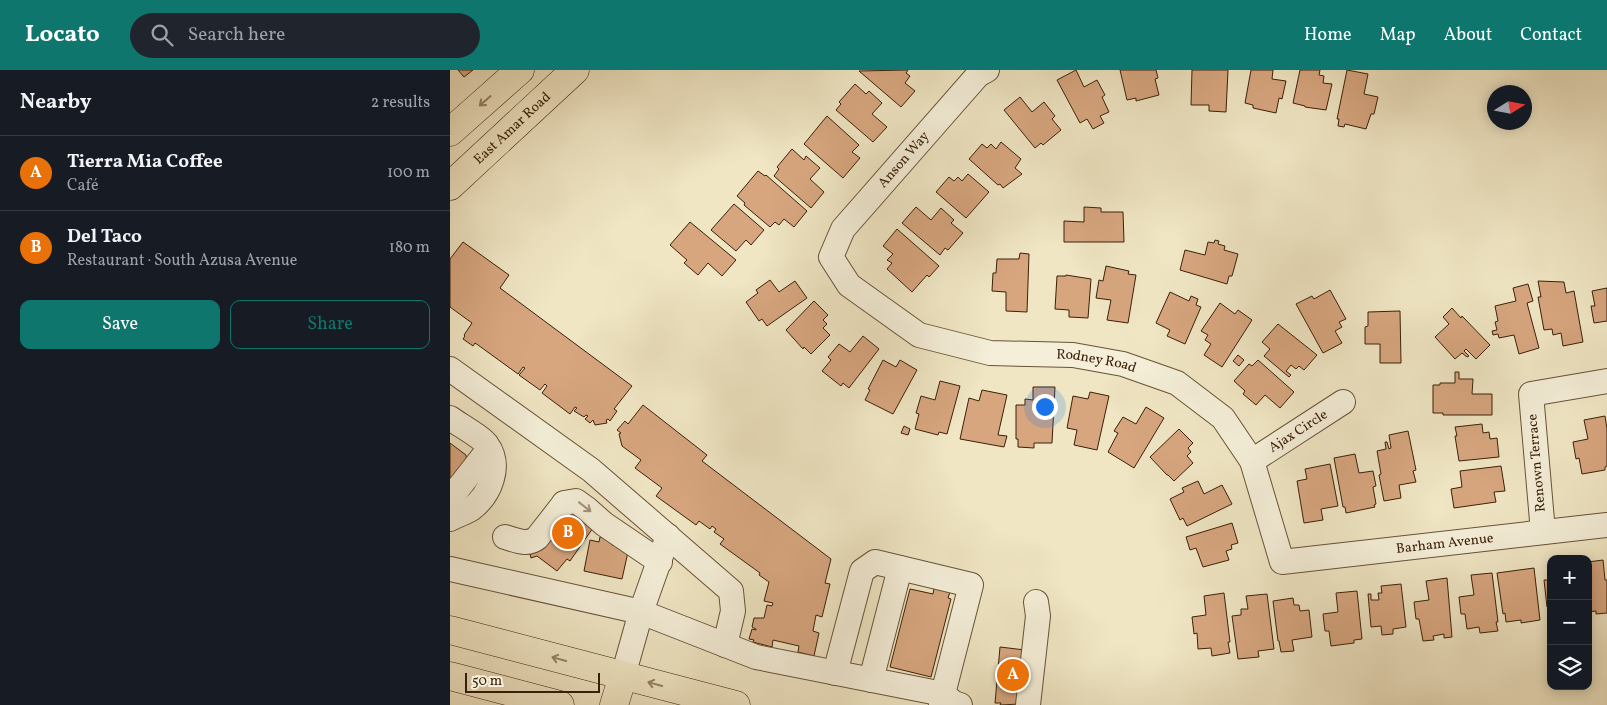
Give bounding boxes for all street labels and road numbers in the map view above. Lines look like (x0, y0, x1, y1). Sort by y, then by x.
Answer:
street label: East Amar Road (470, 88, 555, 169)
street label: Anson Way (874, 127, 934, 192)
street label: Rodney Road (1056, 345, 1139, 378)
street label: Ajax Circle (1265, 405, 1332, 457)
street label: Renown Terrace (1523, 413, 1551, 513)
street label: Barham Avenue (1395, 528, 1495, 558)

